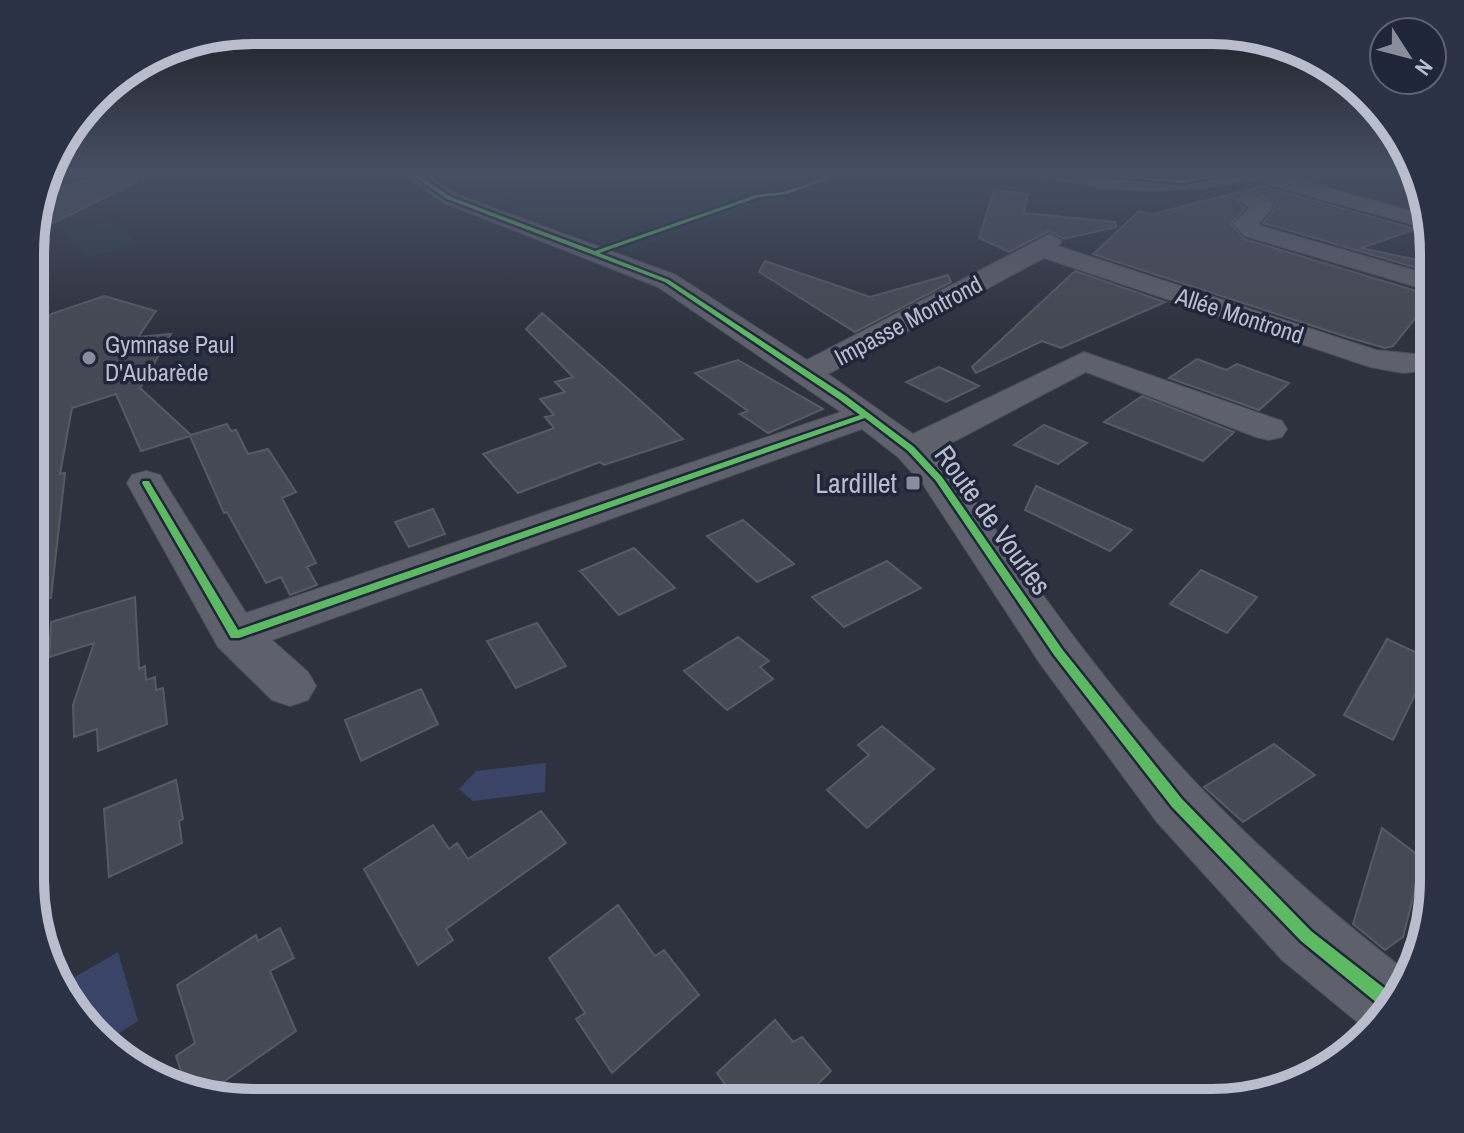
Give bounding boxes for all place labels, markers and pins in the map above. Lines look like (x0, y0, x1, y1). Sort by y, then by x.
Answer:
place label: Gymnase Paul D'Aubarède (105, 328, 234, 388)
marker: Gymnase Paul D'Aubarède (80, 349, 98, 367)
place label: Lardillet (815, 464, 897, 502)
marker: Lardillet (904, 474, 922, 492)

